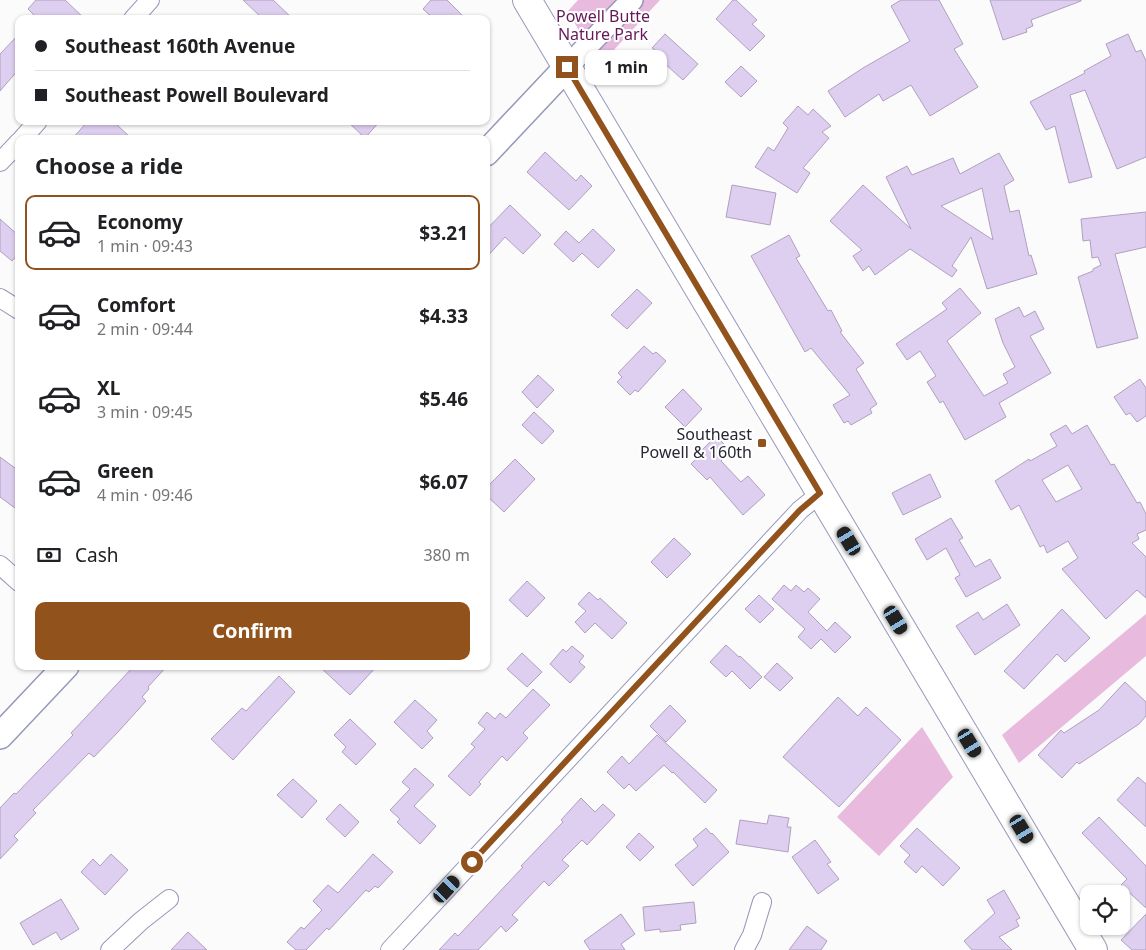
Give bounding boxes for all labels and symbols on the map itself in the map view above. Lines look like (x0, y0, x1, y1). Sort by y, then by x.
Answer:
park label: Powell Butte Nature Park (556, 5, 650, 45)
callout: 1 min (584, 50, 667, 84)
route end (556, 56, 578, 78)
place label: Southeast Powell & 160th (640, 423, 752, 463)
marker: Southeast Powell & 160th (756, 437, 768, 449)
car (834, 524, 863, 558)
car (881, 603, 910, 637)
car (955, 726, 984, 760)
car (1007, 812, 1036, 846)
route start (461, 851, 483, 873)
car (431, 873, 462, 905)

